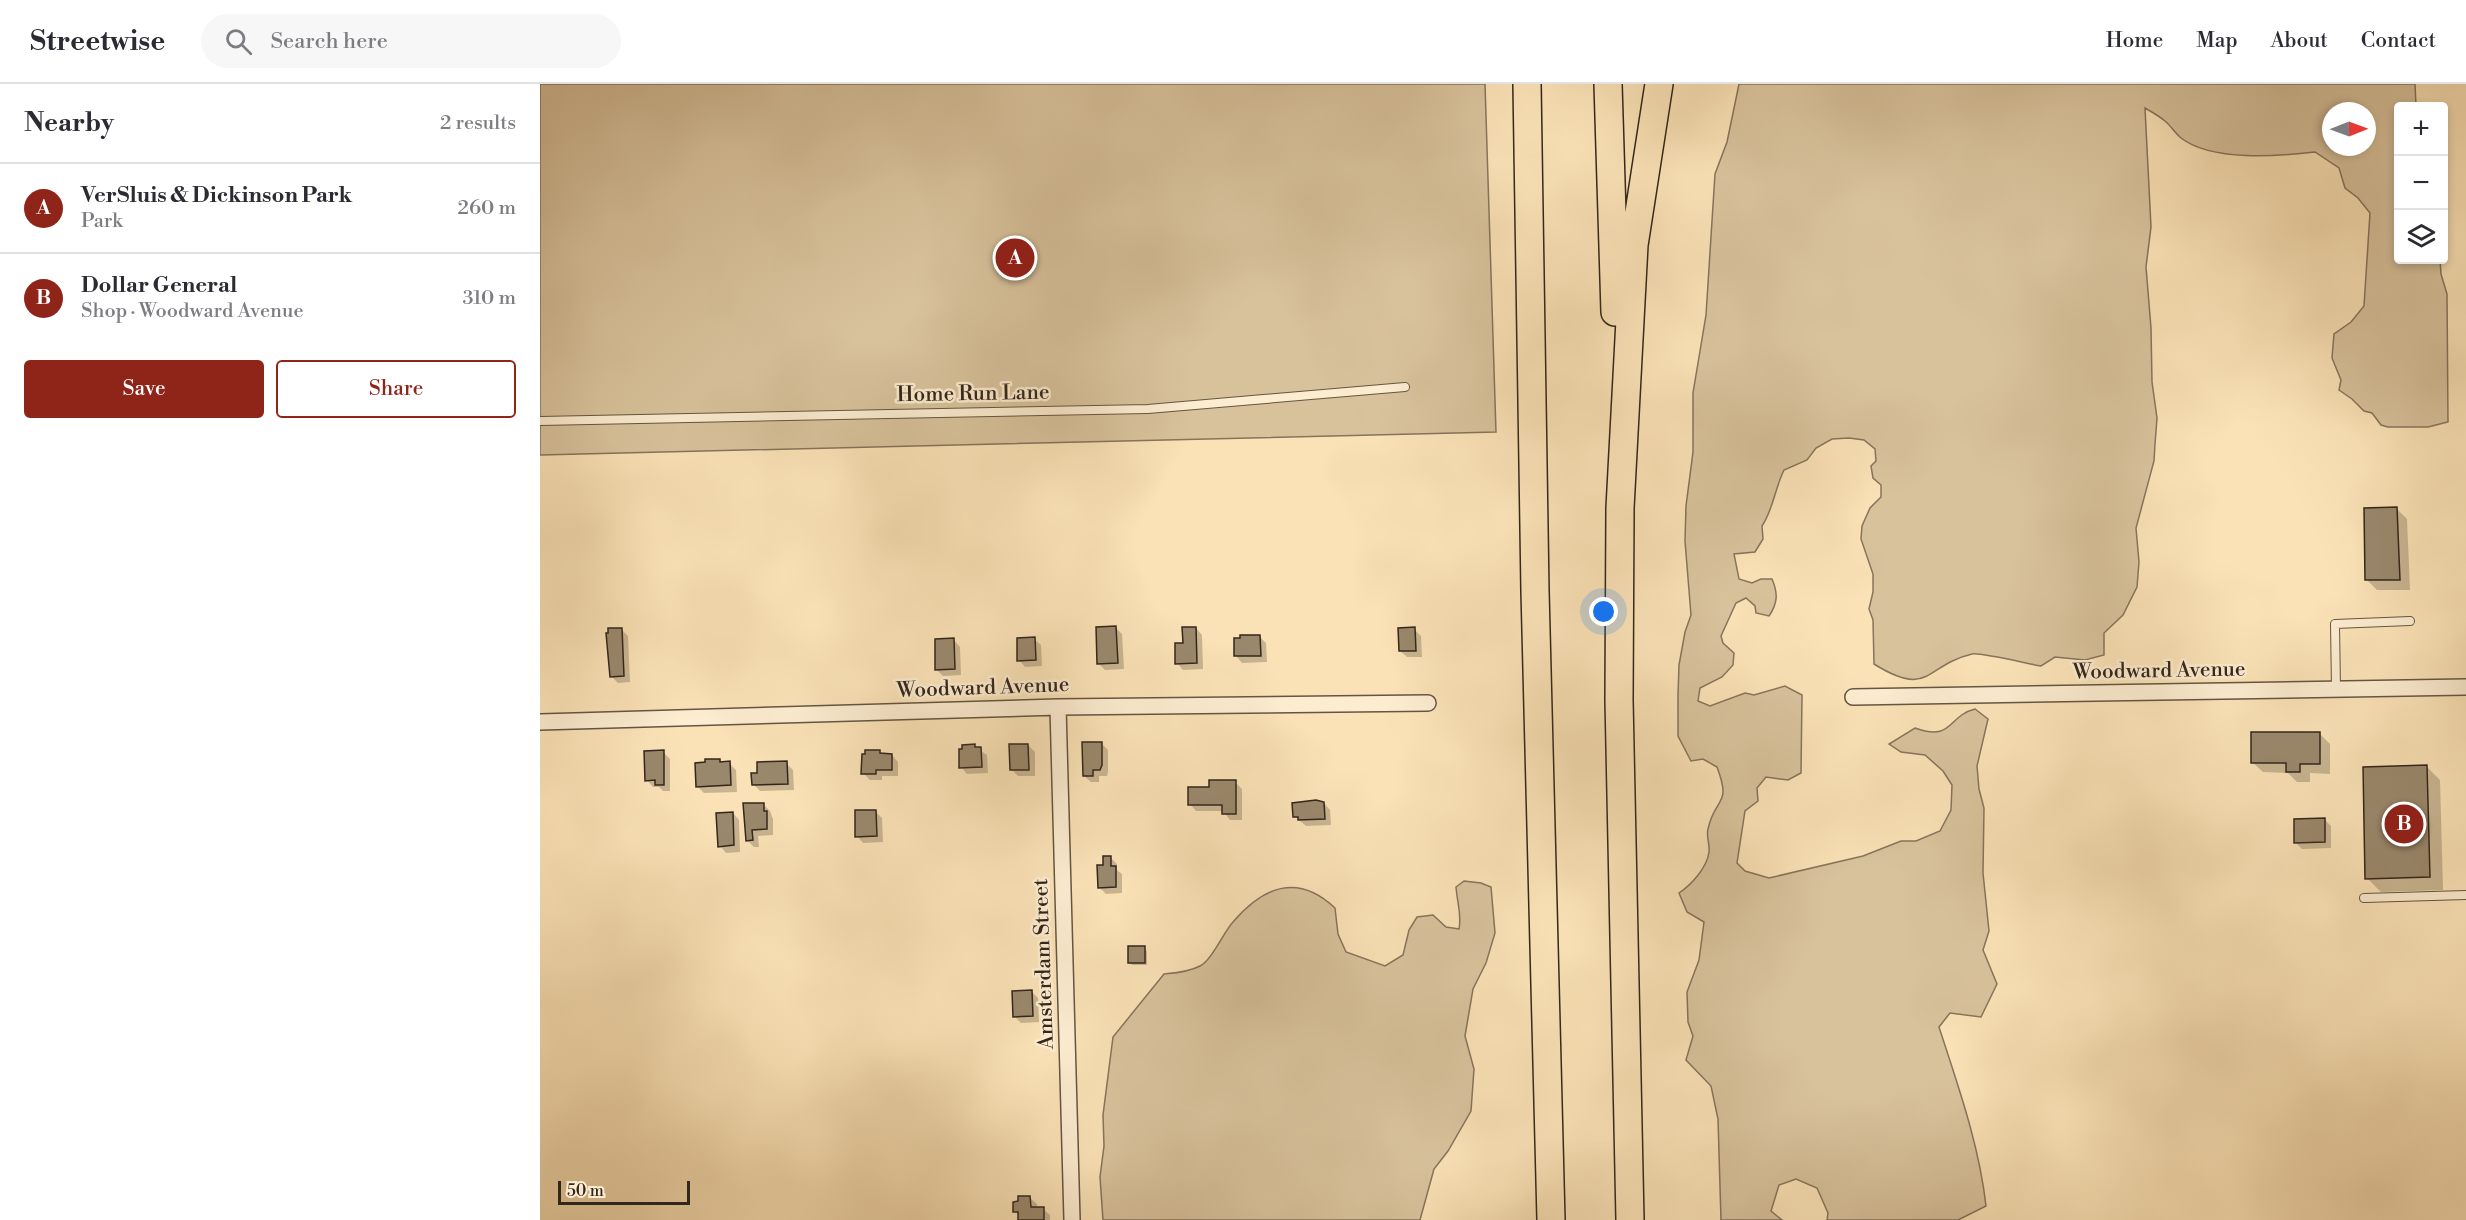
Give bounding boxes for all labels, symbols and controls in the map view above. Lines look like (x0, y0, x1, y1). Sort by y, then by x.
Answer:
search box (201, 14, 621, 68)
text: Streetwise (30, 24, 165, 59)
icon: search (222, 25, 255, 58)
text: Search here (270, 28, 388, 55)
text: Home (2106, 28, 2163, 54)
text: Map (2196, 28, 2238, 54)
text: About (2271, 28, 2328, 54)
text: Contact (2361, 28, 2436, 54)
north arrow (2322, 102, 2376, 156)
map controls (2394, 102, 2448, 264)
button: + (2394, 102, 2448, 156)
text: Nearby (24, 107, 114, 139)
text: 2 results (440, 111, 516, 136)
button: − (2394, 156, 2448, 210)
text: VerSluis & Dickinson Park (81, 182, 352, 209)
text: A (36, 196, 51, 221)
text: 260 m (458, 196, 516, 221)
text: Park (81, 209, 123, 234)
button: layers (2394, 210, 2448, 264)
pin: A (996, 236, 1034, 280)
text: Dollar General (81, 272, 237, 299)
text: B (36, 286, 51, 311)
text: 310 m (463, 286, 516, 311)
text: Shop · Woodward Avenue (81, 299, 304, 324)
button: Save (24, 360, 264, 418)
button: Share (276, 360, 516, 418)
street label: Home Run Lane (896, 380, 1050, 408)
your location (1589, 597, 1618, 626)
street label: Woodward Avenue (2071, 656, 2246, 686)
street label: Woodward Avenue (895, 672, 1070, 704)
pin: B (2384, 802, 2424, 846)
street label: Amsterdam Street (1028, 877, 1060, 1051)
scale bar (558, 1178, 690, 1206)
text: 50 m (567, 1181, 604, 1201)

